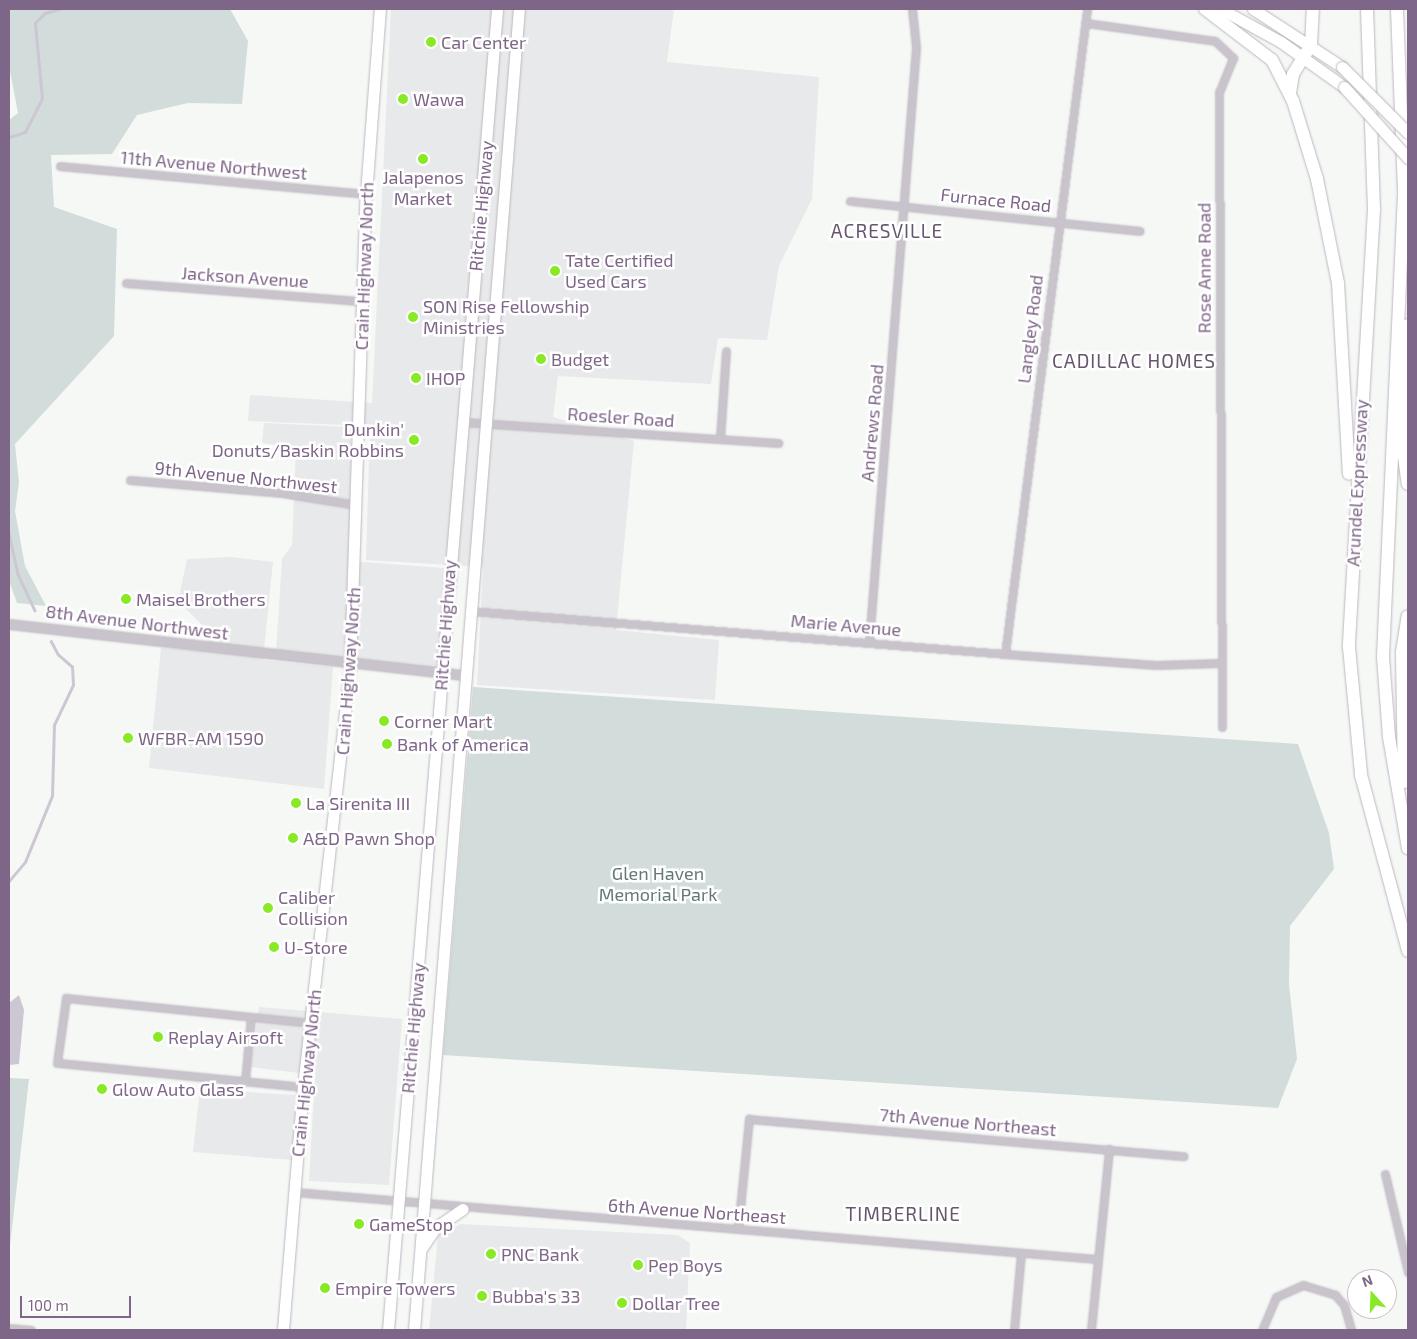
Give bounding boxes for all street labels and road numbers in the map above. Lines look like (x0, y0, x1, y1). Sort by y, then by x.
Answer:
street label: Ritchie Highway (465, 140, 497, 272)
street label: 11th Avenue Northwest (119, 146, 309, 184)
street label: Crain Highway North (350, 181, 378, 351)
street label: Furnace Road (940, 183, 1052, 217)
street label: Rose Anne Road (1193, 202, 1215, 334)
street label: Jackson Avenue (180, 262, 310, 292)
street label: Langley Road (1013, 273, 1047, 385)
street label: Andrews Road (856, 363, 888, 483)
street label: Arundel Expressway (1342, 399, 1372, 567)
street label: Roesler Road (566, 402, 676, 432)
street label: 9th Avenue Northwest (153, 457, 339, 497)
street label: Ritchie Highway (430, 559, 460, 691)
street label: Crain Highway North (331, 586, 365, 756)
street label: 8th Avenue Northwest (44, 600, 230, 644)
street label: Marie Avenue (790, 609, 902, 641)
street label: Ritchie Highway (397, 962, 429, 1094)
street label: Crain Highway North (286, 988, 326, 1158)
street label: 7th Avenue Northeast (878, 1103, 1058, 1141)
street label: 6th Avenue Northeast (607, 1194, 787, 1228)

